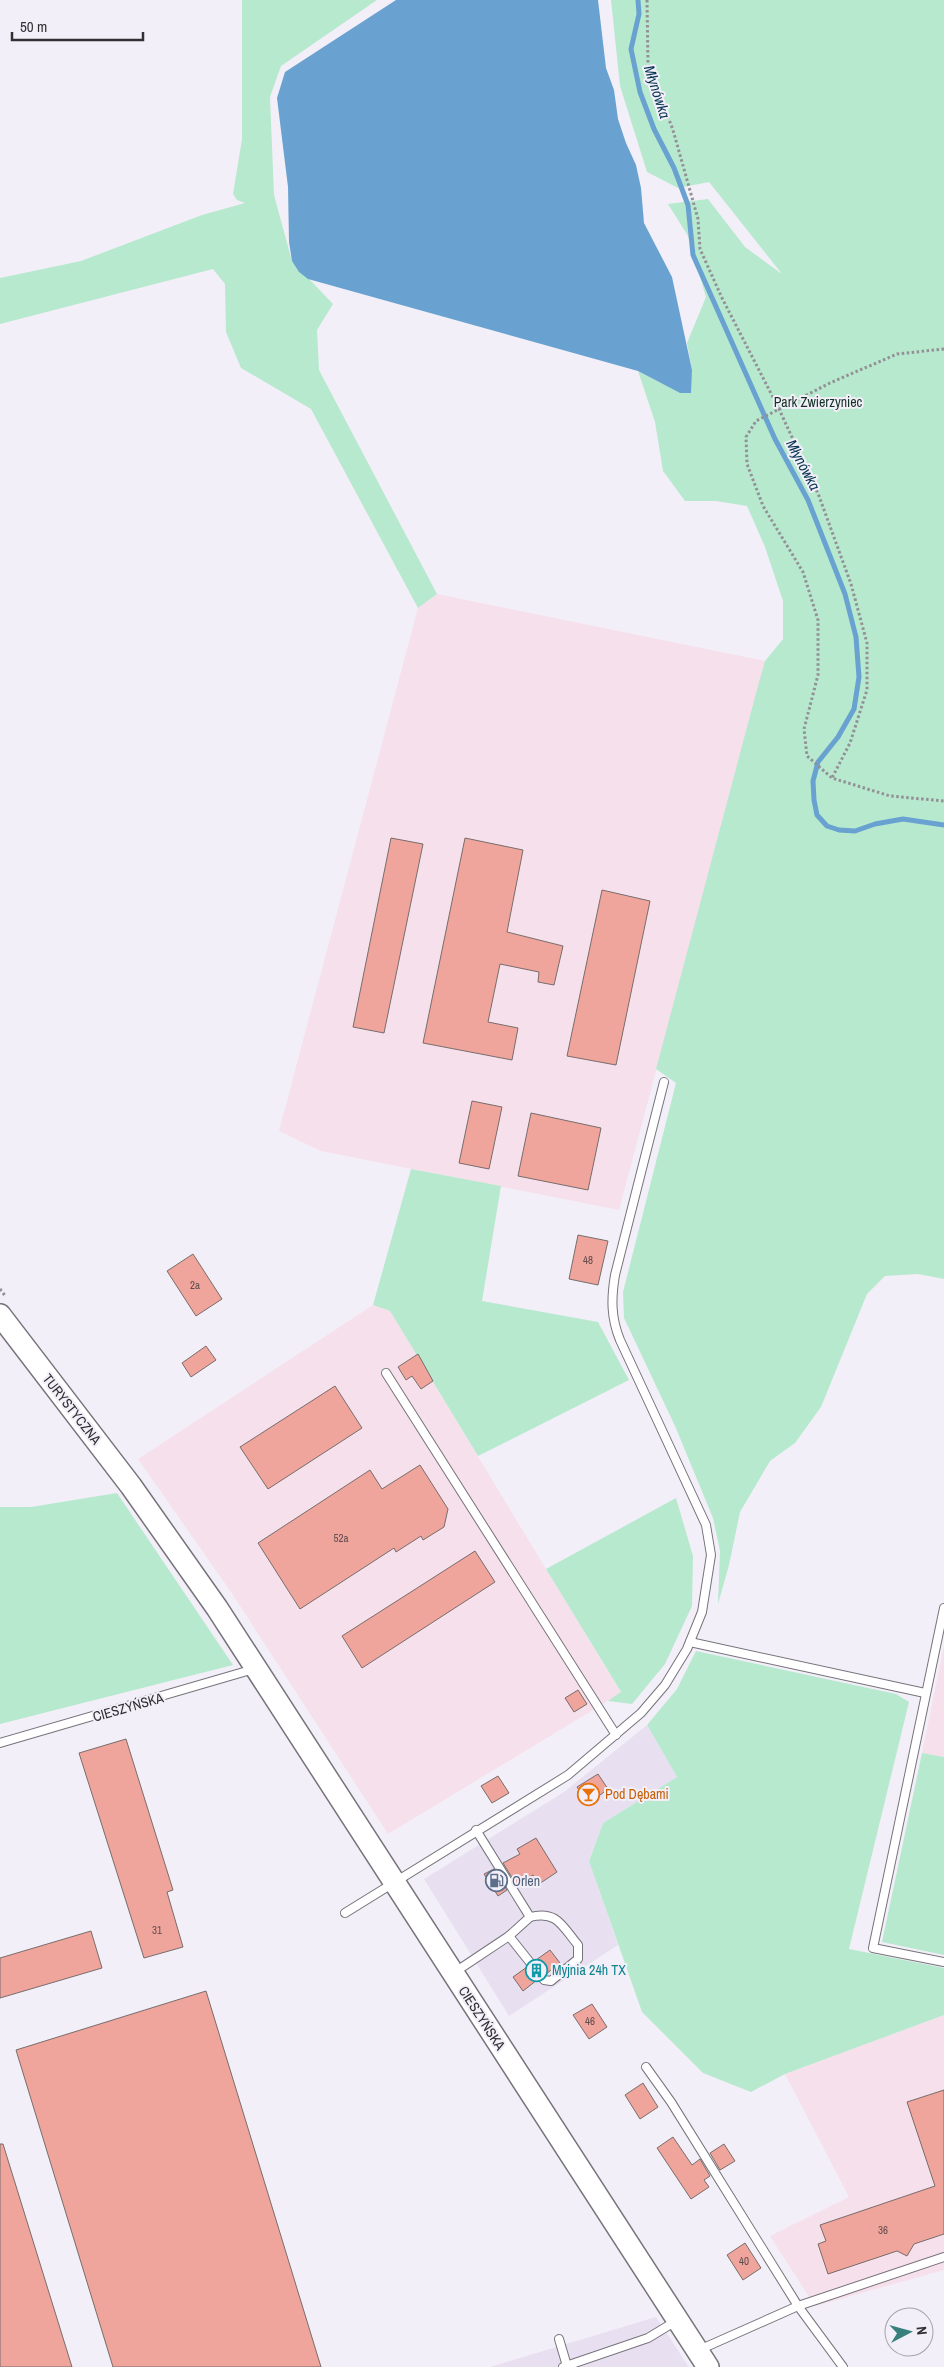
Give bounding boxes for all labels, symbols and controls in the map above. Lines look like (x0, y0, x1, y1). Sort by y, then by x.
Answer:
scale bar (12, 10, 144, 42)
text: 50 m (20, 16, 47, 37)
water label: Młynówka (639, 63, 676, 121)
park label: Park Zwierzyniec (774, 393, 863, 411)
water label: Młynówka (781, 436, 826, 494)
house number: 48 (583, 1253, 593, 1267)
house number: 2a (190, 1278, 200, 1292)
street label: TURYSTYCZNA (39, 1370, 105, 1448)
house number: 52a (333, 1531, 349, 1545)
street label: CIESZYŃSKA (91, 1688, 166, 1726)
bar icon: Pod Dębami (577, 1782, 601, 1806)
place label: Pod Dębami (605, 1785, 669, 1803)
fuel station icon: Orlen (484, 1869, 508, 1893)
place label: Orlen (512, 1872, 540, 1890)
house number: 31 (152, 1923, 162, 1937)
building icon: Myjnia 24h TX (524, 1958, 548, 1982)
place label: Myjnia 24h TX (552, 1961, 626, 1979)
street label: CIESZYŃSKA (455, 1983, 510, 2054)
house number: 46 (585, 2014, 595, 2028)
house number: 36 (878, 2223, 888, 2237)
house number: 40 (739, 2254, 749, 2268)
north arrow (884, 2307, 934, 2357)
text: N (913, 2326, 931, 2336)

